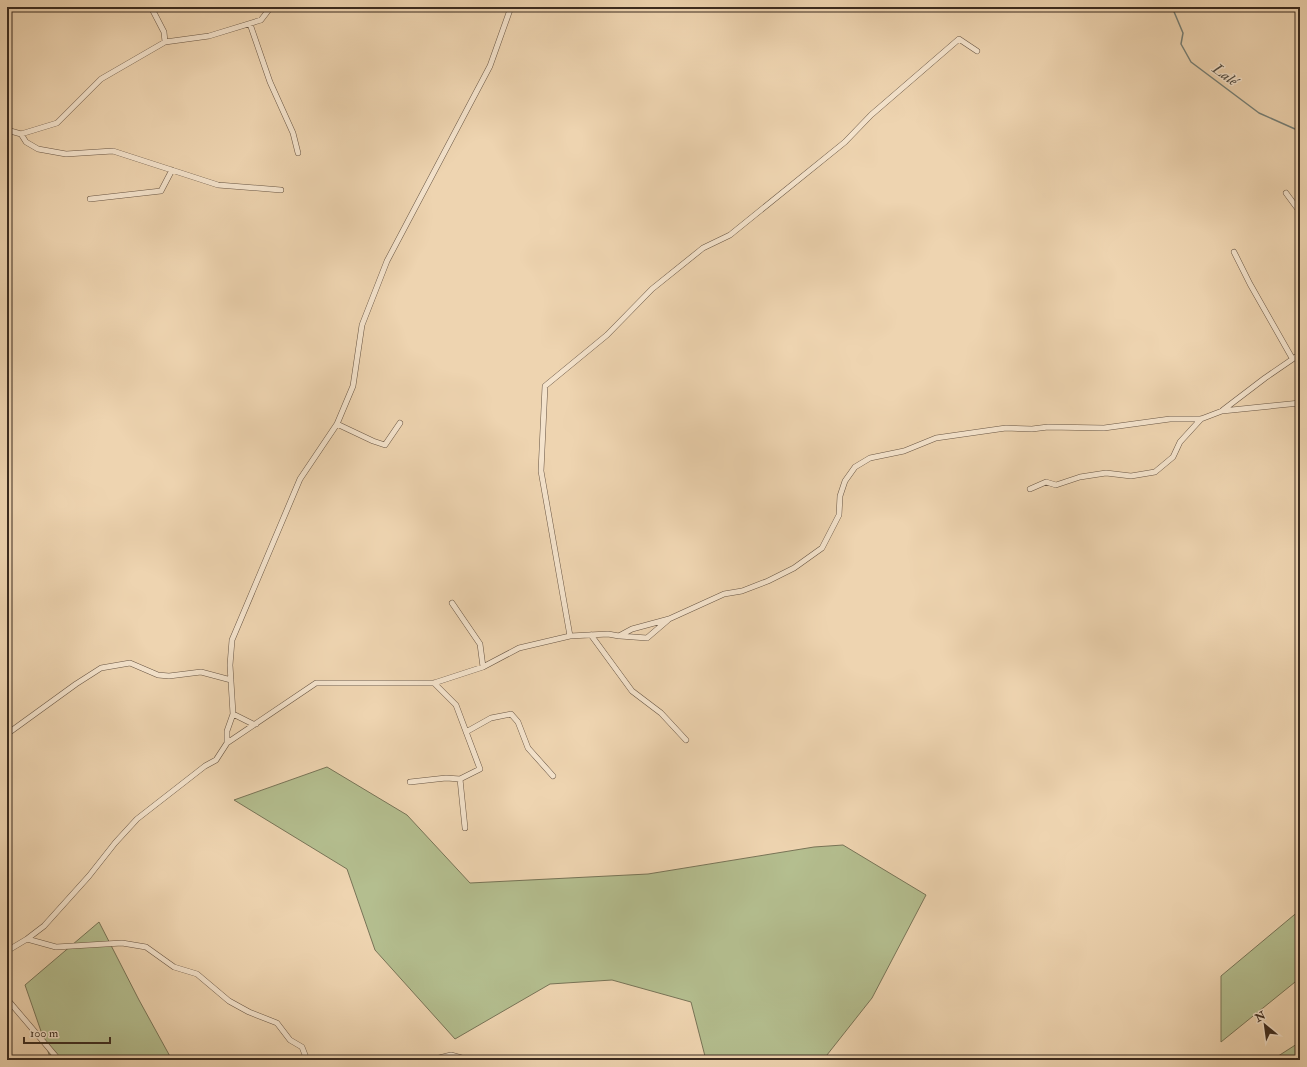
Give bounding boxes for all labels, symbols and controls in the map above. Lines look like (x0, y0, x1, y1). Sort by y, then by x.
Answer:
water label: Lalé (1208, 59, 1244, 92)
north arrow (1245, 1005, 1285, 1045)
text: N (1252, 1008, 1269, 1025)
scale bar (24, 1019, 110, 1045)
text: 100 m (30, 1026, 59, 1041)

